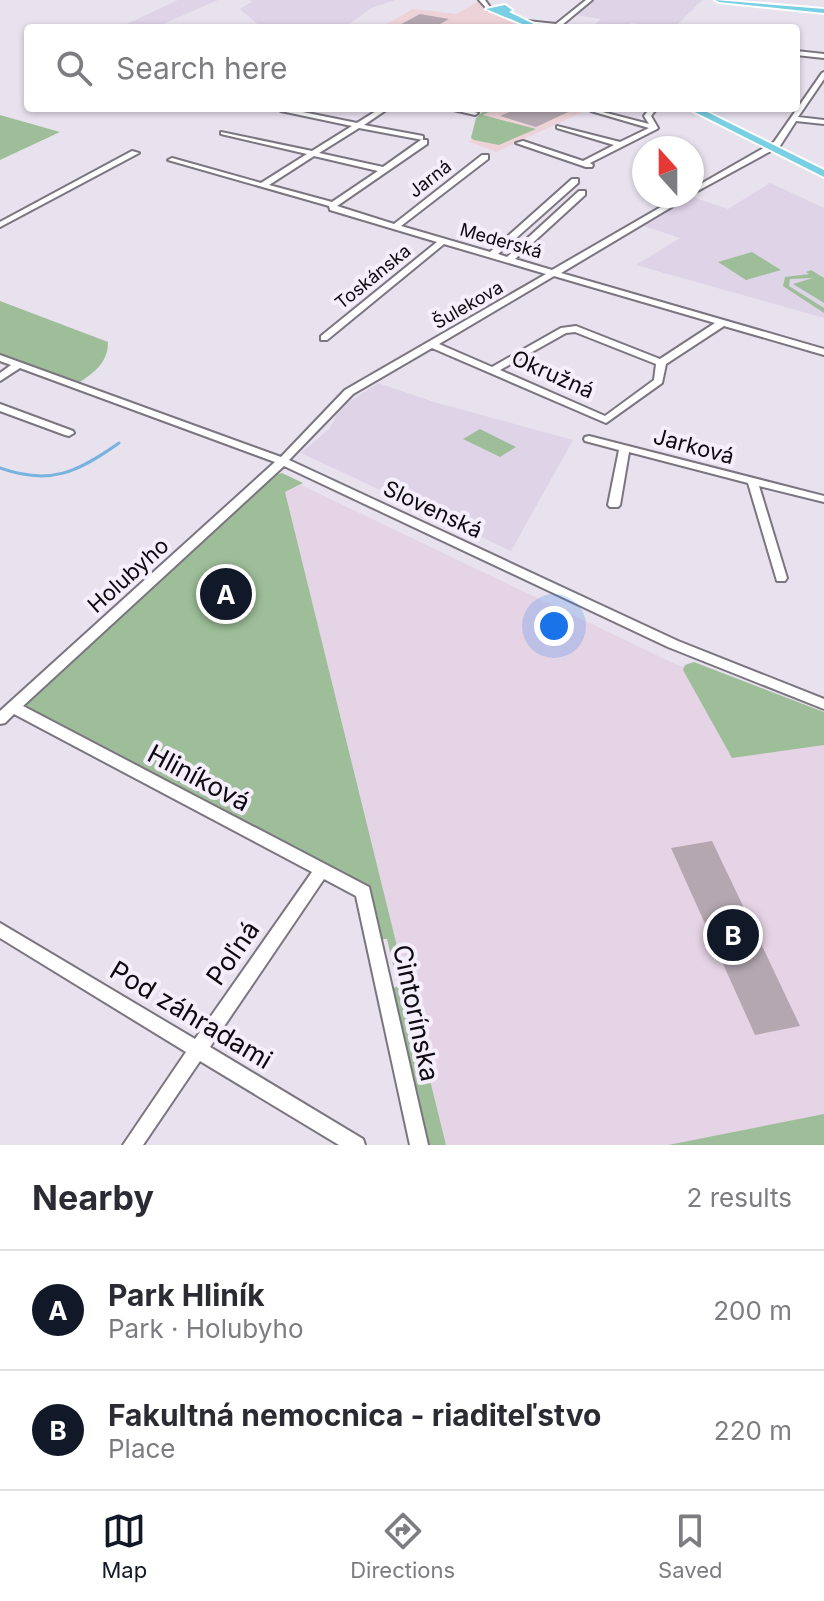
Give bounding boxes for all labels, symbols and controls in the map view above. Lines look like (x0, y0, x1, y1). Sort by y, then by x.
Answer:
search box (24, 24, 800, 112)
icon: search (52, 46, 96, 90)
text: Search here (116, 50, 288, 86)
north arrow (632, 136, 704, 208)
street label: Jarná (404, 155, 455, 202)
street label: Mederská (458, 219, 545, 262)
street label: Toskánska (331, 240, 415, 313)
street label: Šulekova (429, 275, 506, 333)
street label: Okružná (508, 344, 598, 404)
street label: Jarková (651, 423, 737, 469)
street label: Slovenská (379, 475, 487, 543)
street label: Holubyho (82, 532, 174, 618)
pin: A (200, 564, 252, 624)
your location (534, 606, 574, 646)
street label: Hliníková (143, 738, 256, 817)
pin: B (707, 905, 759, 965)
street label: Poľná (200, 915, 266, 991)
street label: Cintorínska (387, 942, 446, 1084)
street label: Pod záhradami (105, 954, 278, 1075)
text: Nearby (32, 1177, 154, 1218)
text: 2 results (687, 1182, 792, 1213)
text: Park Hliník (108, 1277, 265, 1313)
text: A (48, 1295, 68, 1326)
text: 200 m (713, 1295, 792, 1326)
text: Park · Holubyho (108, 1313, 303, 1344)
text: Fakultná nemocnica - riaditeľstvo (108, 1397, 601, 1433)
text: B (49, 1415, 67, 1446)
text: 220 m (714, 1415, 792, 1446)
text: Place (108, 1433, 176, 1464)
tab: Map (102, 1509, 147, 1583)
tab: Directions (350, 1509, 455, 1583)
tab: Saved (658, 1509, 722, 1583)

